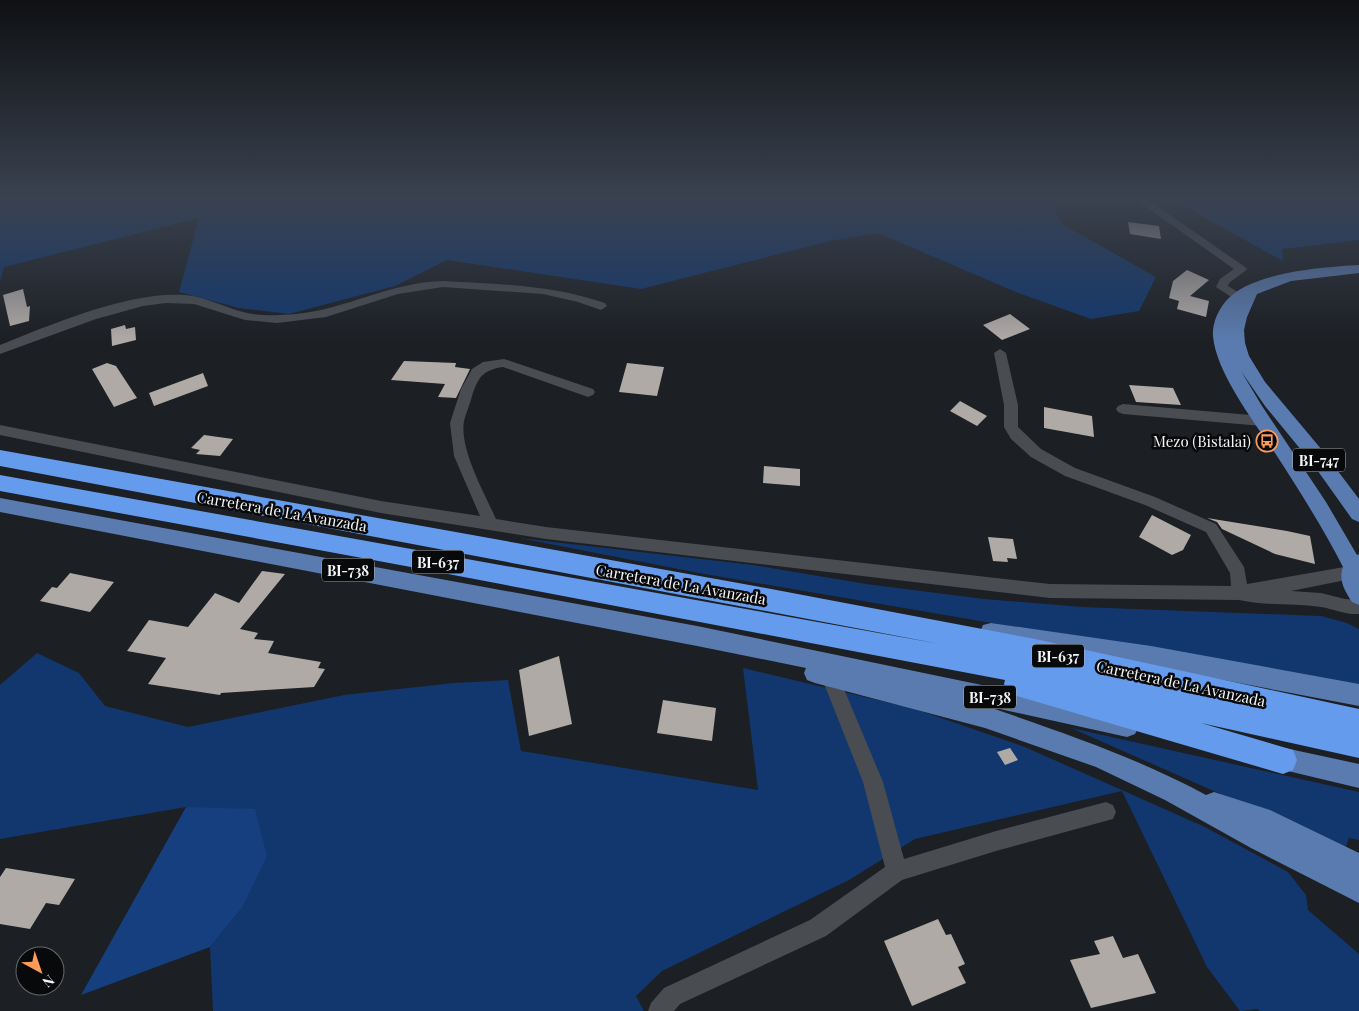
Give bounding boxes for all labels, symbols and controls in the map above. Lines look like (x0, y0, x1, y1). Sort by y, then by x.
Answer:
bus stop icon: Mezo (Bistalai) (1255, 429, 1279, 453)
place label: Mezo (Bistalai) (1153, 431, 1251, 451)
road number: BI-747 (1293, 448, 1345, 472)
street label: Carretera de La Avanzada (195, 486, 369, 536)
road number: BI-637 (412, 550, 464, 574)
road number: BI-738 (322, 558, 374, 582)
street label: Carretera de La Avanzada (594, 559, 768, 609)
road number: BI-637 (1032, 644, 1084, 668)
street label: Carretera de La Avanzada (1095, 655, 1268, 711)
road number: BI-738 (964, 686, 1016, 709)
north arrow (15, 946, 65, 996)
text: N (39, 971, 59, 992)

